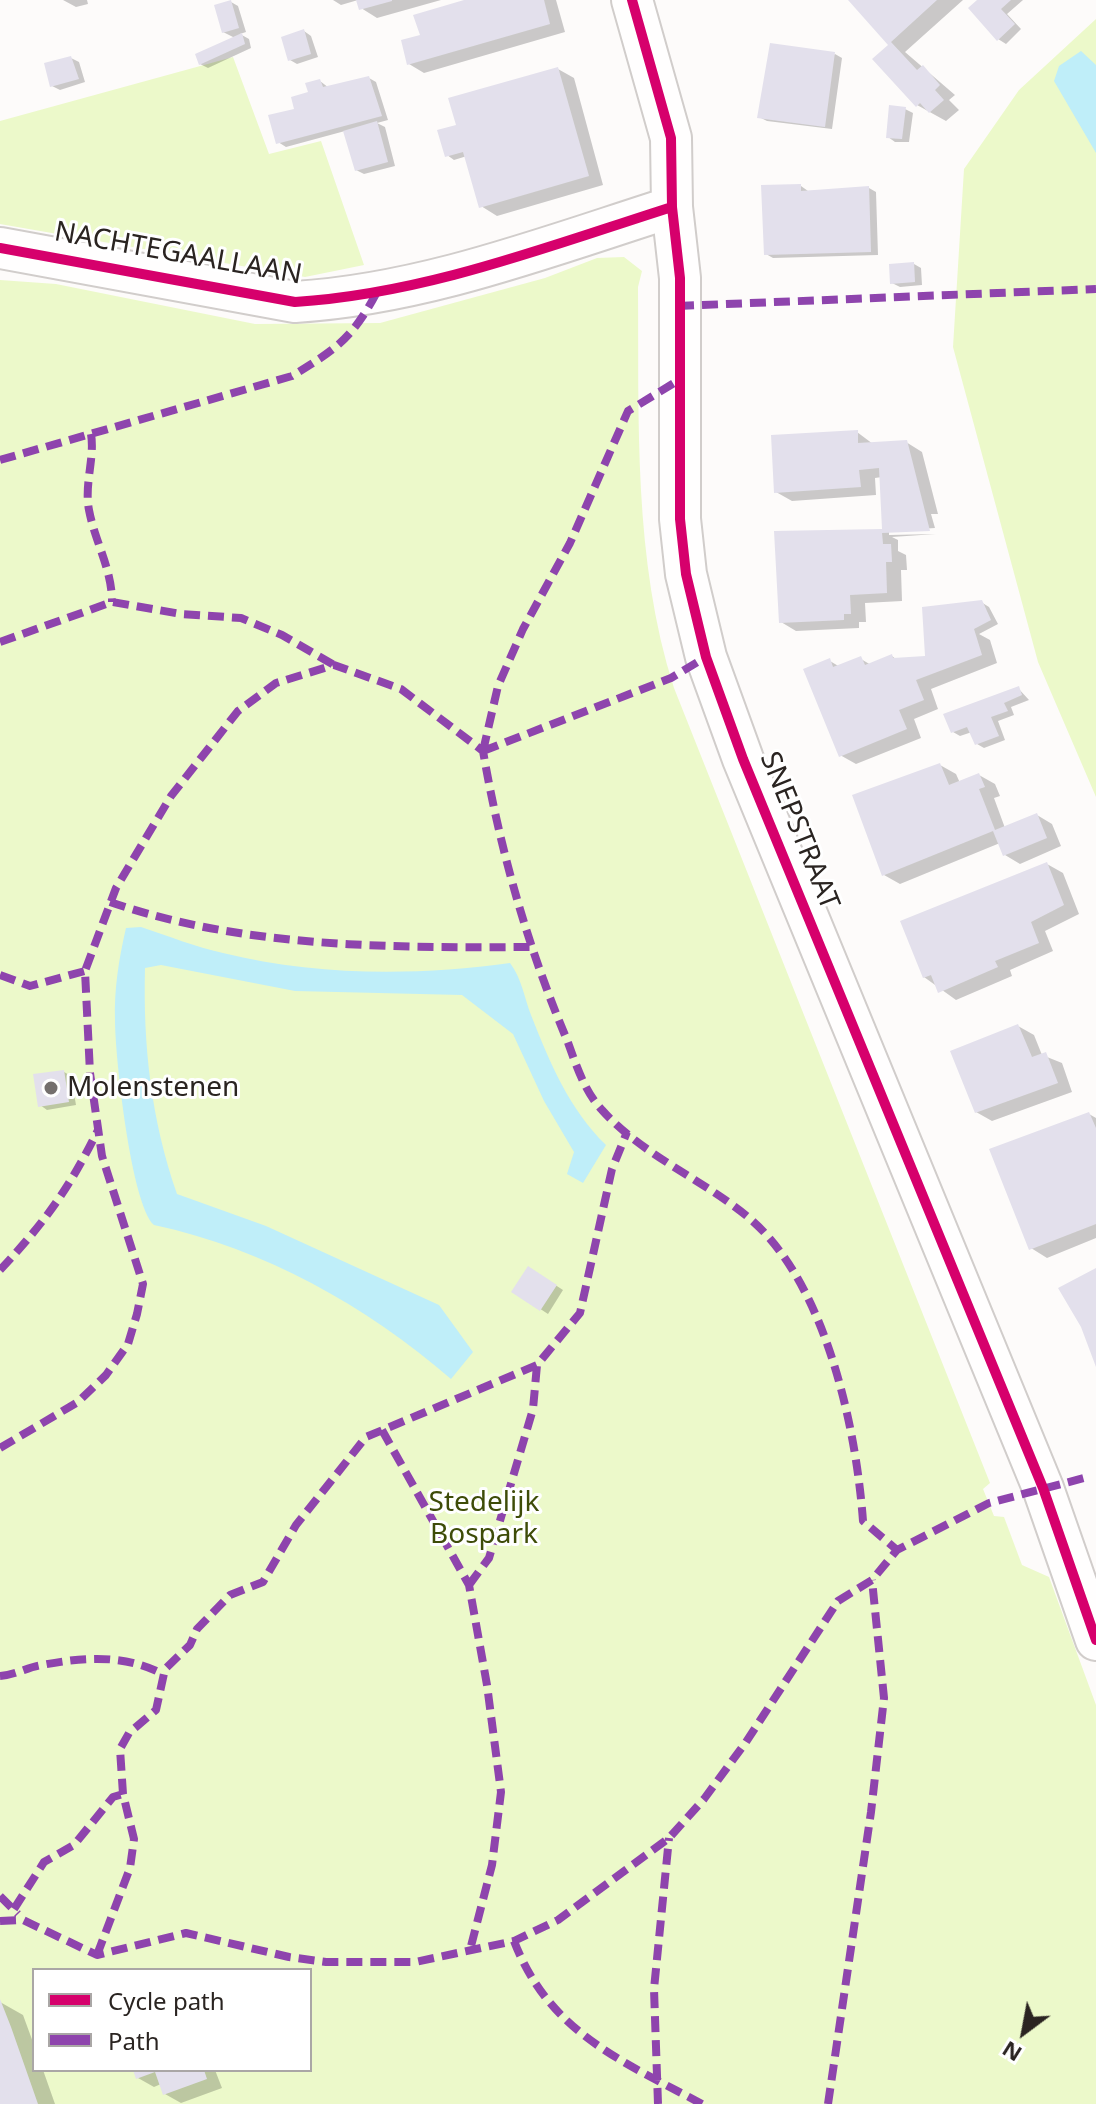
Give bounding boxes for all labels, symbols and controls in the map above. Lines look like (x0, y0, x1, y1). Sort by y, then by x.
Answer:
street label: NACHTEGAALLAAN (52, 216, 304, 292)
street label: SNEPSTRAAT (752, 747, 846, 915)
place label: Molenstenen (67, 1071, 239, 1105)
marker: Molenstenen (42, 1079, 60, 1097)
park label: Stedelijk Bospark (429, 1486, 539, 1552)
legend (32, 1968, 312, 2072)
text: Cycle path (108, 1984, 225, 2017)
north arrow (984, 1992, 1064, 2072)
text: Path (108, 2024, 159, 2057)
text: N (996, 2035, 1027, 2070)

